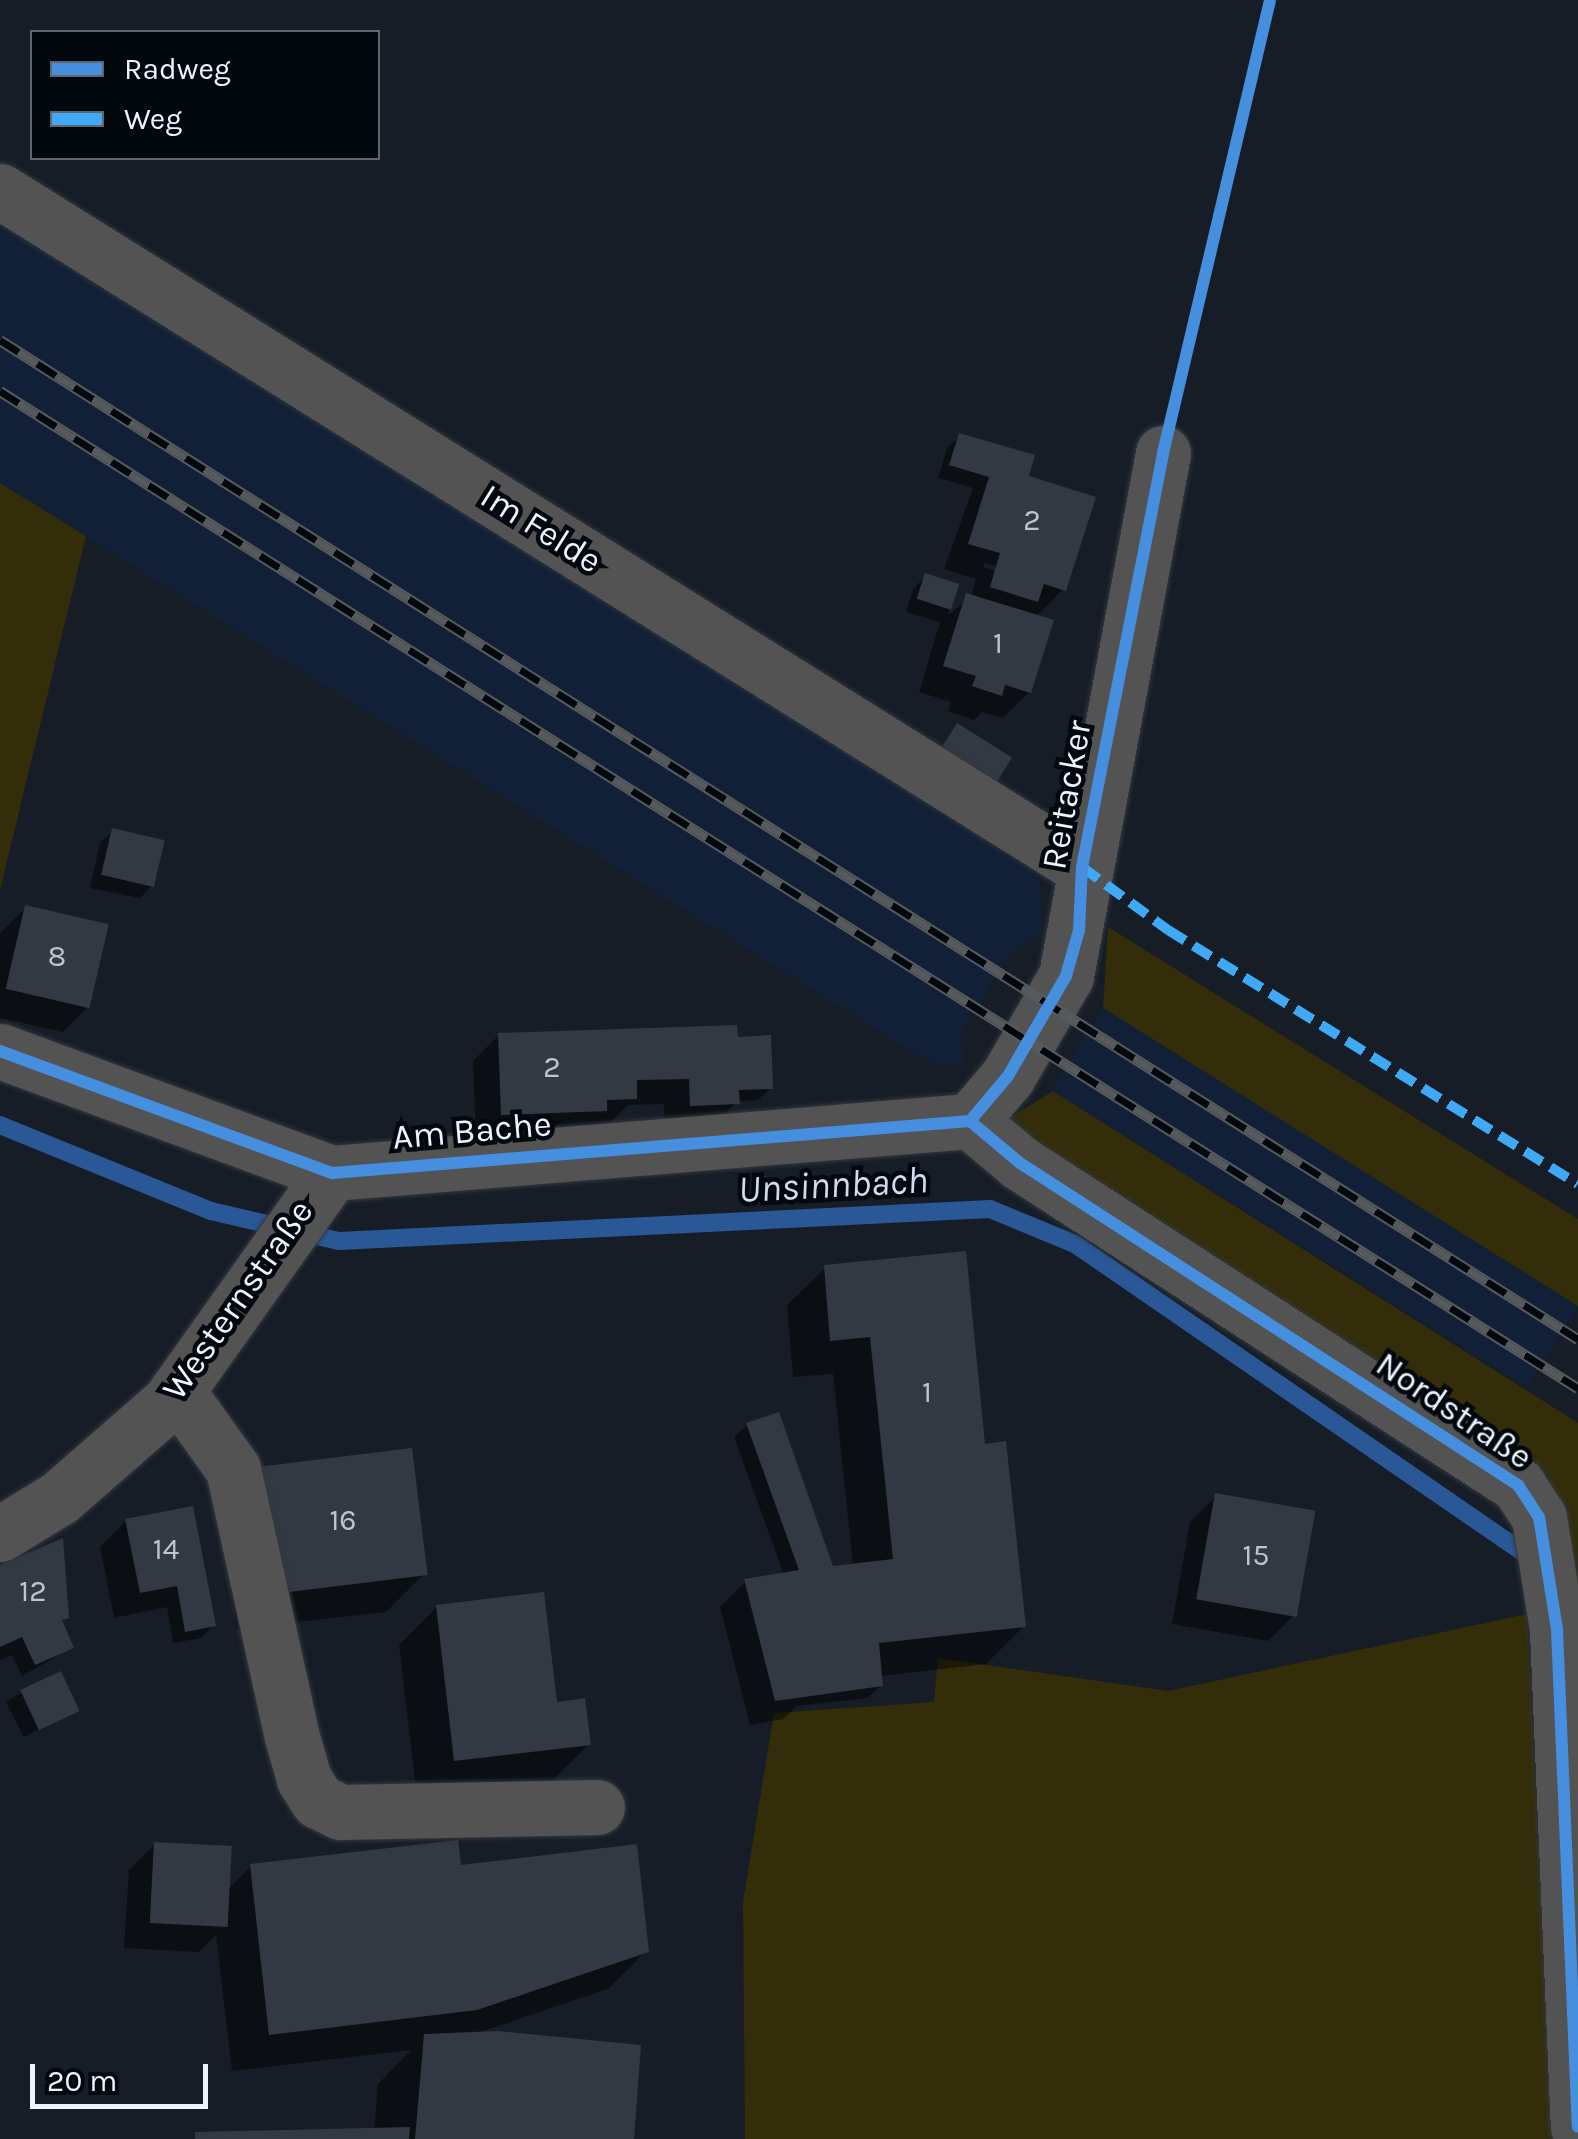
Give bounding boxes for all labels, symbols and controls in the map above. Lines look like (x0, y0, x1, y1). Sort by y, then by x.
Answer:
legend (30, 30, 380, 160)
text: Radweg (124, 51, 231, 87)
text: Weg (124, 101, 182, 137)
street label: Im Felde (473, 476, 609, 582)
house number: 2 (1023, 502, 1041, 538)
house number: 1 (993, 625, 1003, 661)
street label: Reitacker (1033, 717, 1101, 873)
house number: 8 (48, 938, 66, 974)
house number: 2 (543, 1049, 561, 1085)
street label: Am Bache (391, 1103, 553, 1159)
water label: Unsinnbach (737, 1157, 929, 1213)
street label: Westernstraße (154, 1192, 322, 1408)
street label: Nordstraße (1368, 1343, 1540, 1479)
house number: 1 (922, 1374, 932, 1410)
house number: 16 (329, 1502, 357, 1538)
house number: 14 (153, 1531, 179, 1567)
house number: 15 (1243, 1537, 1269, 1573)
house number: 12 (19, 1573, 47, 1609)
scale bar (35, 2044, 212, 2106)
text: 20 m (47, 2063, 117, 2099)

